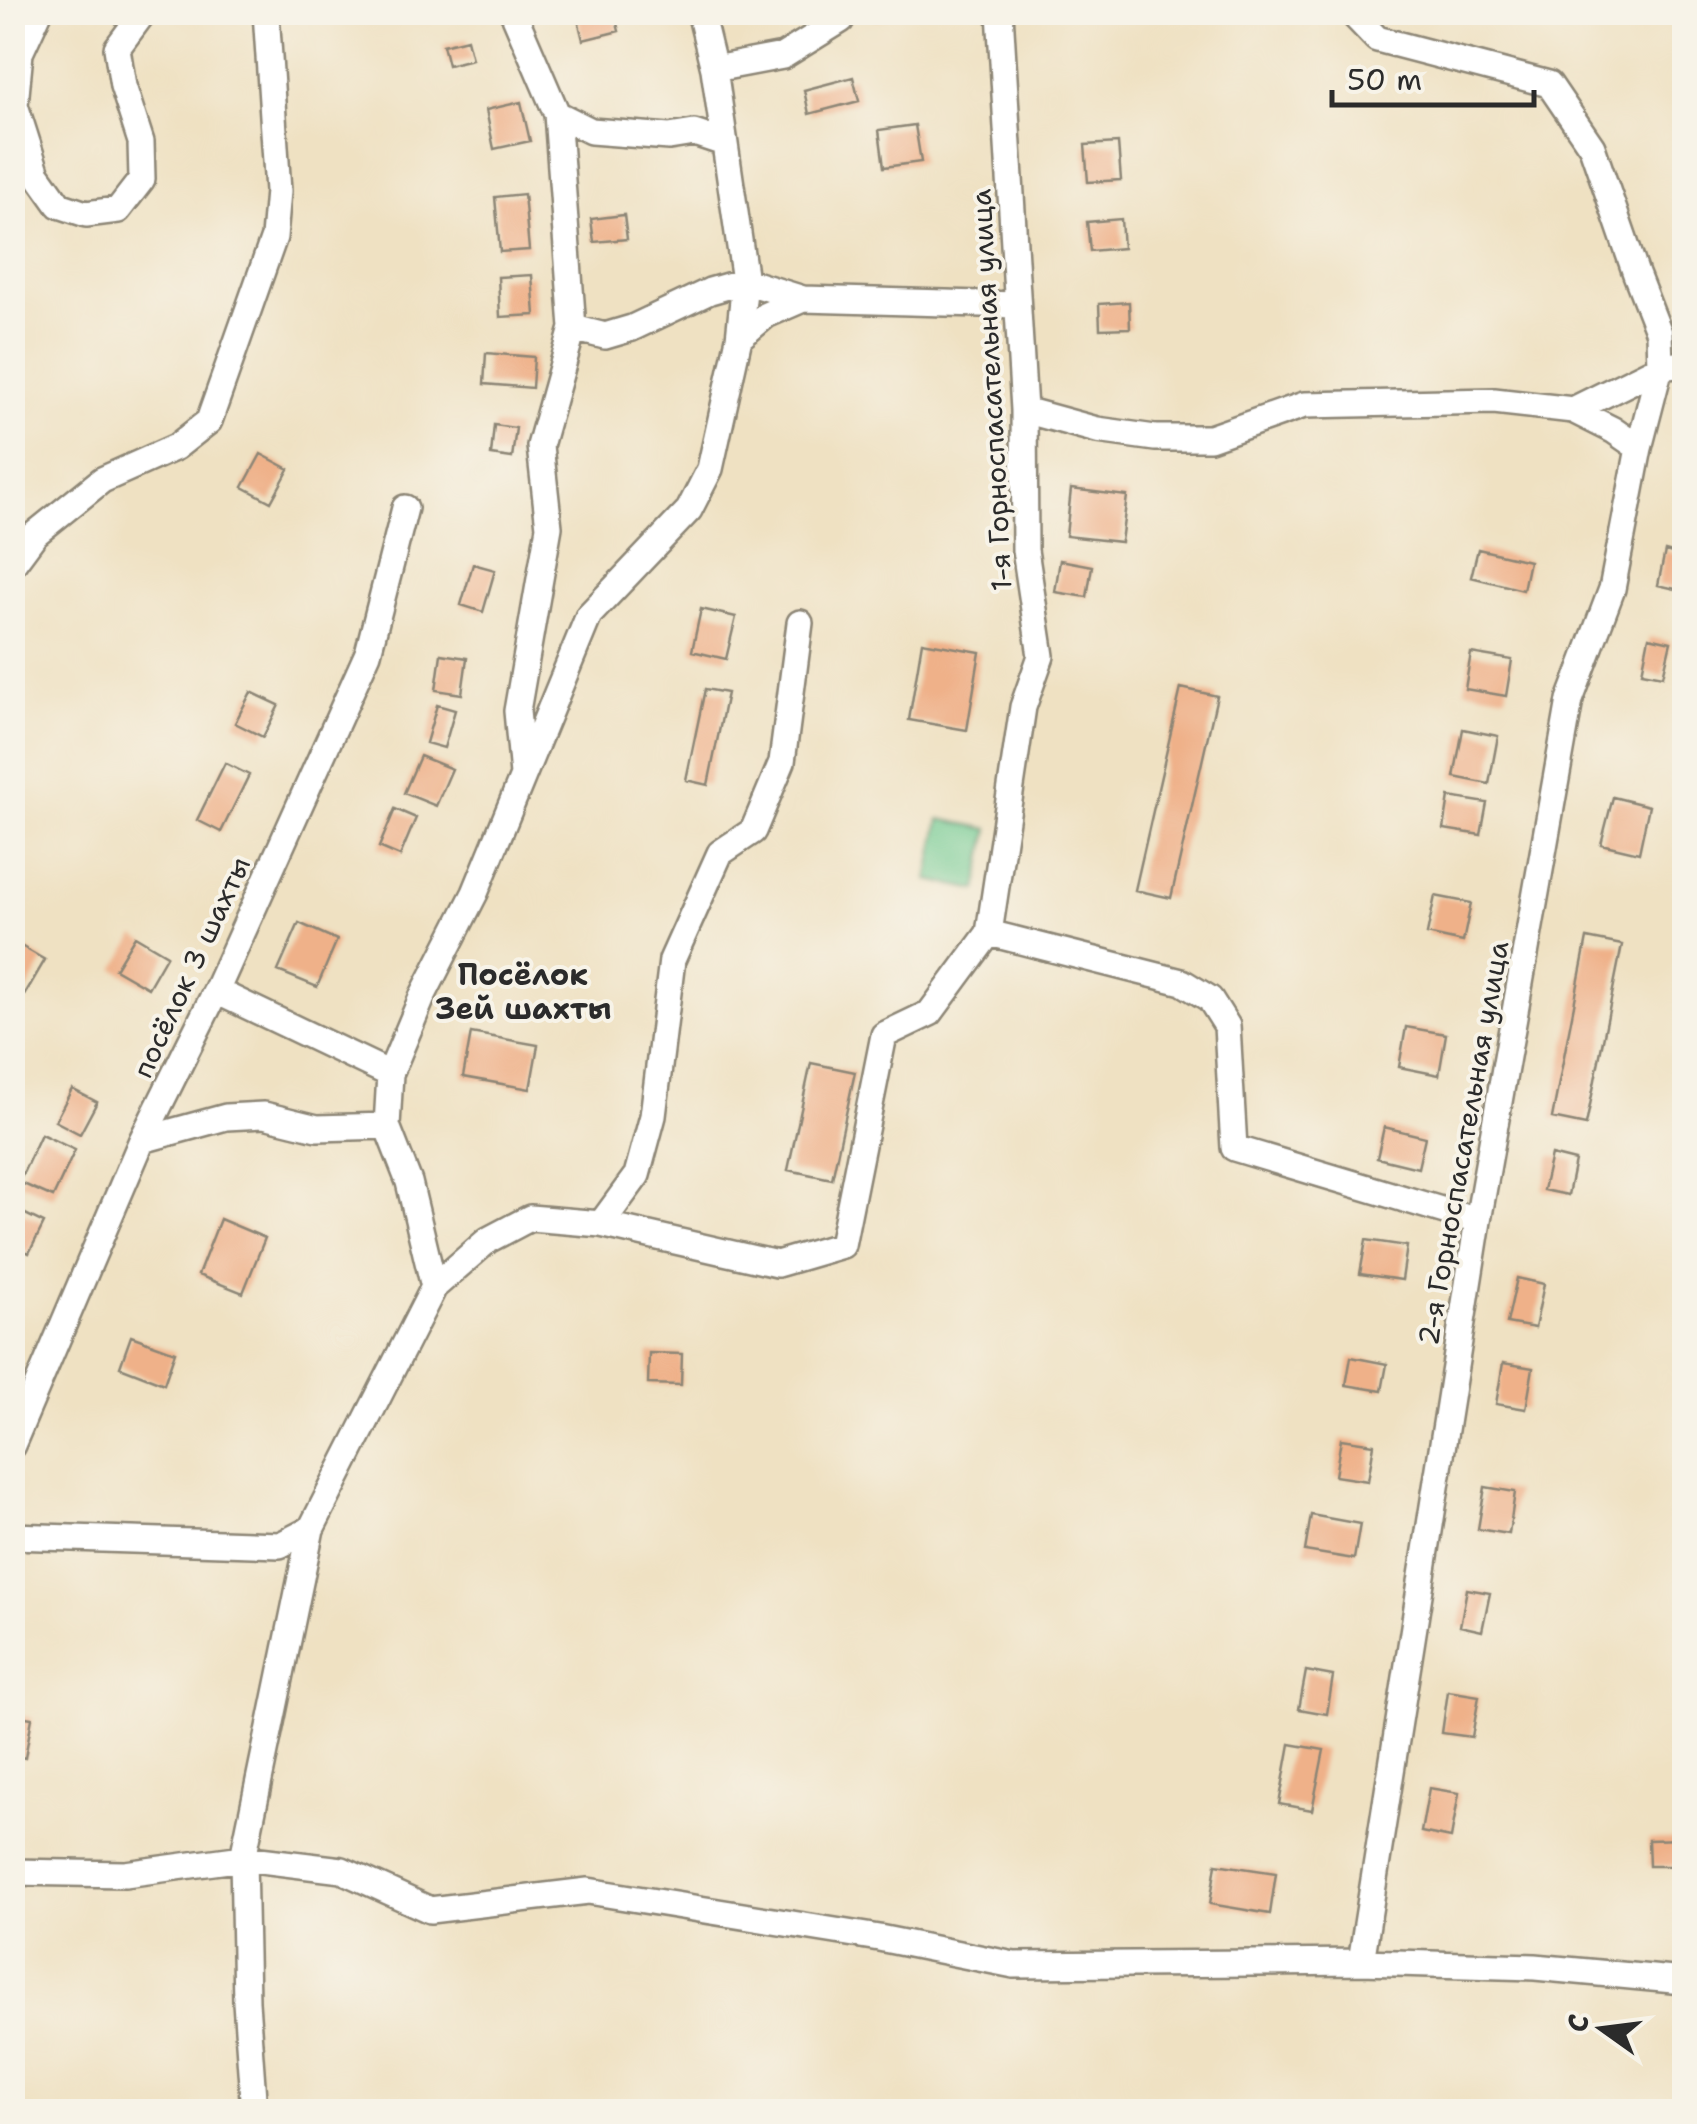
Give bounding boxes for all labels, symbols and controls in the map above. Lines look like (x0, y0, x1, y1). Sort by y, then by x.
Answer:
scale bar (1332, 45, 1534, 107)
text: 50 m (1347, 59, 1422, 100)
street label: 1-я Горноспасательная улица (961, 188, 1021, 592)
street label: посёлок 3 шахты (123, 850, 259, 1084)
street label: 2-я Горноспасательная улица (1409, 938, 1517, 1348)
district label: Посёлок 3ей шахты (434, 954, 612, 1029)
north arrow (1552, 1979, 1652, 2079)
text: С (1557, 2010, 1598, 2036)

